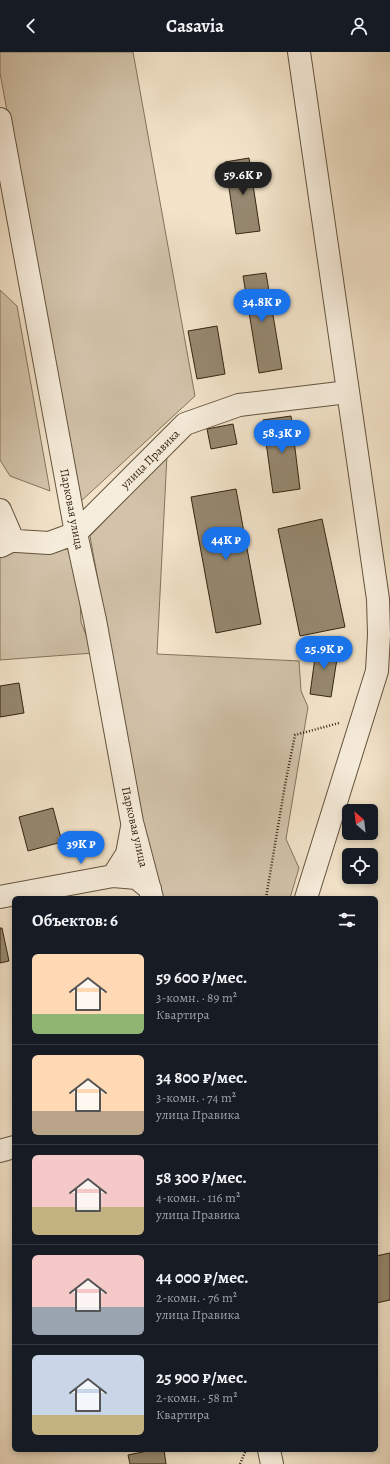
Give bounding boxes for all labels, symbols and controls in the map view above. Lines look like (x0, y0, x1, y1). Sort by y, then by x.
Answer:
text: Casavia (166, 14, 224, 38)
icon: back (20, 15, 42, 37)
icon: person (348, 15, 370, 37)
pin: 59.6K ₽ (206, 162, 280, 196)
text: 59.6K ₽ (224, 166, 262, 183)
pin: 34.8K ₽ (225, 289, 299, 323)
text: 34.8K ₽ (243, 293, 281, 310)
pin: 58.3K ₽ (245, 420, 319, 454)
text: 58.3K ₽ (263, 424, 301, 441)
street label: улица Правика (116, 426, 183, 493)
street label: Парковая улица (56, 467, 88, 551)
pin: 44K ₽ (198, 527, 254, 561)
text: 44K ₽ (211, 531, 241, 548)
pin: 25.9K ₽ (287, 636, 361, 670)
text: 25.9K ₽ (305, 640, 343, 657)
street label: Парковая улица (118, 785, 152, 869)
north arrow (342, 804, 378, 840)
map controls (342, 804, 378, 884)
pin: 39K ₽ (53, 831, 109, 865)
text: 39K ₽ (66, 835, 96, 852)
button: locate (342, 848, 378, 884)
text: Объектов: 6 (32, 909, 118, 932)
icon: filters (336, 909, 358, 931)
text: 59 600 ₽/мес. (156, 966, 247, 989)
icon: home (64, 970, 112, 1018)
text: 3-комн. · 89 m² (156, 989, 237, 1006)
text: Квартира (156, 1006, 210, 1023)
text: 34 800 ₽/мес. (156, 1066, 248, 1089)
icon: home (64, 1071, 112, 1119)
text: 3-комн. · 74 m² (156, 1089, 236, 1106)
text: улица Правика (156, 1106, 240, 1123)
text: 58 300 ₽/мес. (156, 1166, 247, 1189)
icon: home (64, 1171, 112, 1219)
text: 4-комн. · 116 m² (156, 1189, 240, 1206)
text: улица Правика (156, 1206, 240, 1223)
text: 44 000 ₽/мес. (156, 1266, 249, 1289)
icon: home (64, 1271, 112, 1319)
text: 2-комн. · 76 m² (156, 1289, 237, 1306)
text: улица Правика (156, 1306, 240, 1323)
text: 25 900 ₽/мес. (156, 1366, 248, 1389)
icon: home (64, 1371, 112, 1419)
text: 2-комн. · 58 m² (156, 1389, 237, 1406)
text: Квартира (156, 1406, 210, 1423)

